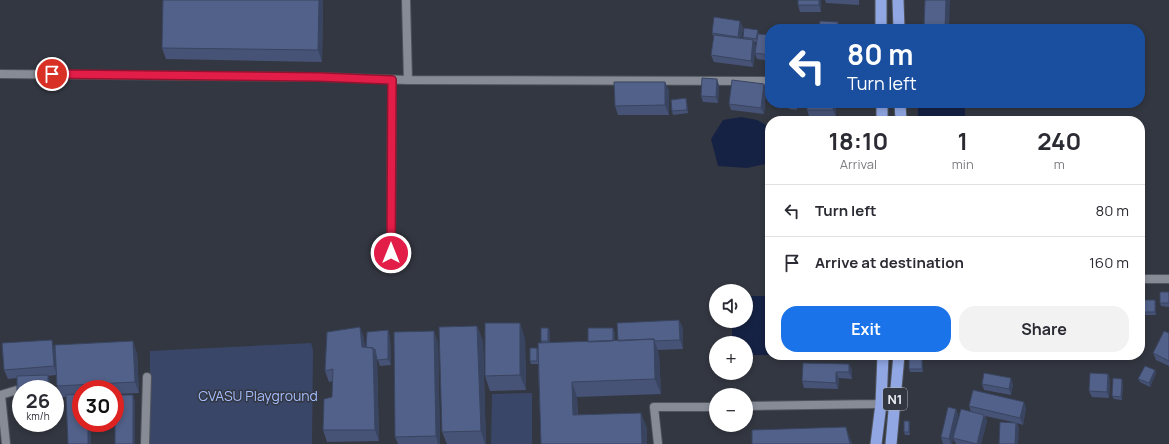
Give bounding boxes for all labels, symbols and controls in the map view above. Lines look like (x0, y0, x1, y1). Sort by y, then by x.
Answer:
text: 80 m (847, 35, 913, 73)
icon: left (781, 40, 833, 92)
pin (35, 57, 69, 91)
icon: arrive (41, 63, 63, 85)
text: Turn left (847, 71, 917, 95)
text: 18:10 (829, 124, 888, 157)
text: 1 (957, 124, 968, 157)
text: 240 (1037, 124, 1081, 157)
text: Arrival (840, 155, 877, 173)
text: min (952, 155, 974, 173)
text: m (1054, 155, 1065, 173)
icon: left (781, 200, 803, 222)
text: Turn left (815, 200, 877, 221)
text: 80 m (1095, 200, 1129, 221)
position arrow (370, 232, 412, 274)
icon: arrive (781, 252, 803, 274)
text: Arrive at destination (815, 252, 964, 273)
text: 160 m (1089, 252, 1129, 273)
map controls (709, 284, 753, 432)
button: sound (709, 284, 753, 328)
button: Exit (781, 306, 951, 352)
button: Share (959, 306, 1129, 352)
button: + (709, 336, 753, 380)
speed limit sign: 30 (72, 380, 124, 432)
park label: CVASU Playground (198, 386, 318, 405)
text: 26 (26, 387, 50, 414)
button: − (709, 388, 753, 432)
road number: N1 (883, 388, 907, 410)
text: km/h (26, 409, 50, 423)

